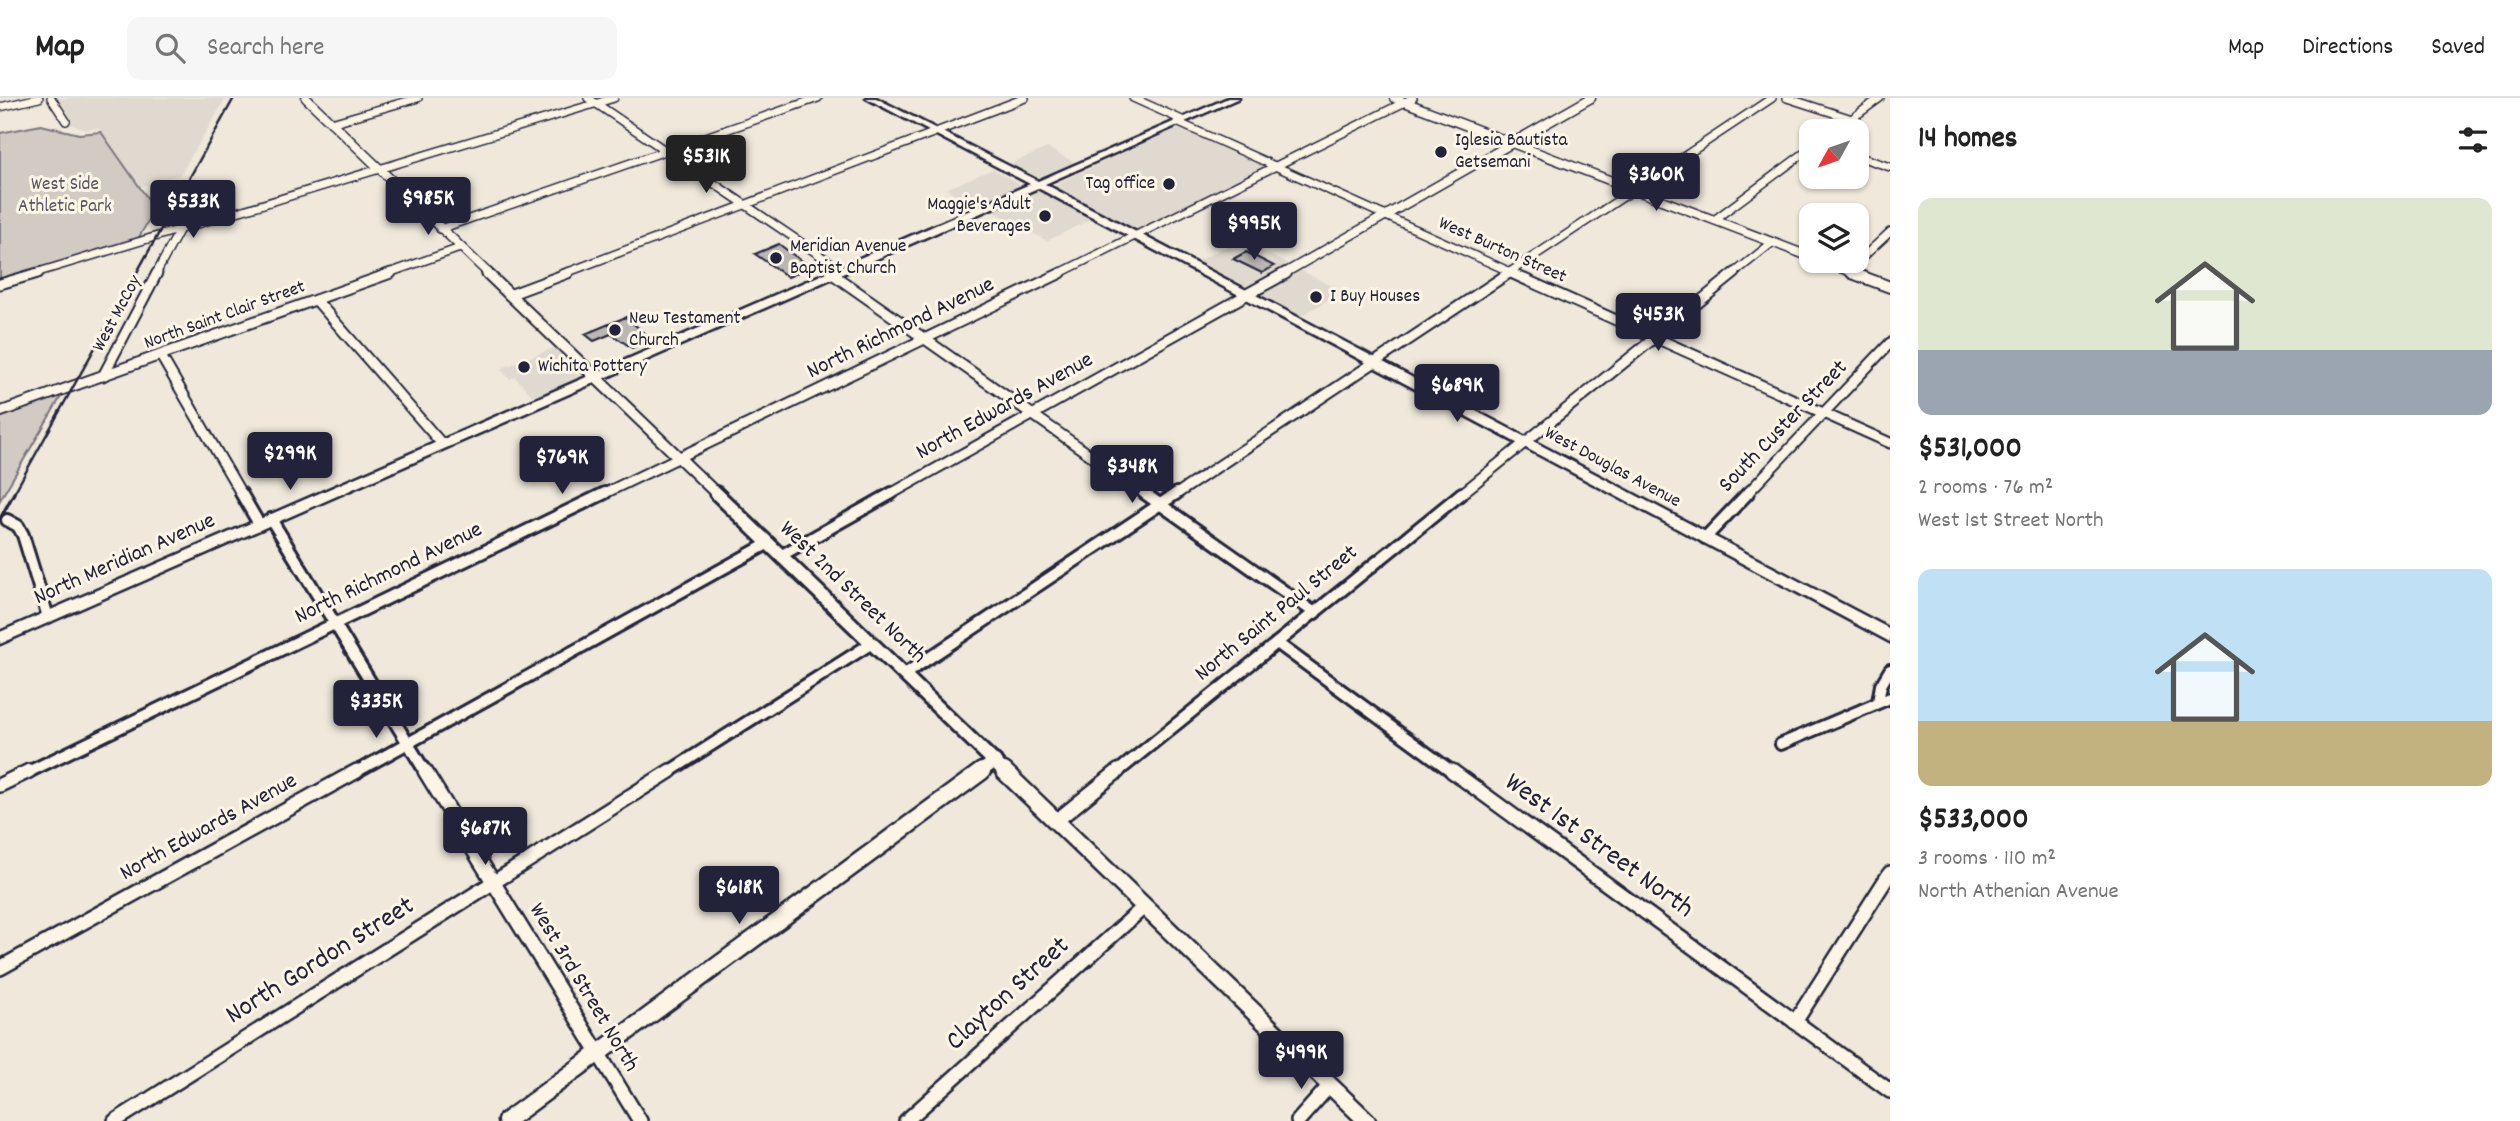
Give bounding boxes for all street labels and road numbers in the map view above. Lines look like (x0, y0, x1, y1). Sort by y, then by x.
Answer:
street label: West Burton Street (1434, 211, 1570, 291)
street label: North Richmond Avenue (802, 269, 1000, 389)
street label: West McCoy (87, 271, 150, 357)
street label: North Saint Clair Street (141, 274, 309, 358)
street label: North Edwards Avenue (910, 344, 1100, 470)
street label: South Custer Street (1712, 353, 1856, 501)
street label: West Douglas Avenue (1539, 421, 1685, 515)
street label: North Meridian Avenue (29, 505, 221, 615)
street label: North Richmond Avenue (290, 514, 488, 634)
street label: West 2nd Street North (771, 514, 933, 672)
street label: North Saint Paul Street (1188, 538, 1366, 690)
street label: West 1st Street North (1495, 764, 1701, 930)
street label: North Edwards Avenue (114, 765, 304, 891)
street label: North Gordon Street (219, 888, 423, 1036)
street label: West 3rd Street North (519, 897, 647, 1079)
street label: Clayton Street (938, 928, 1080, 1062)

